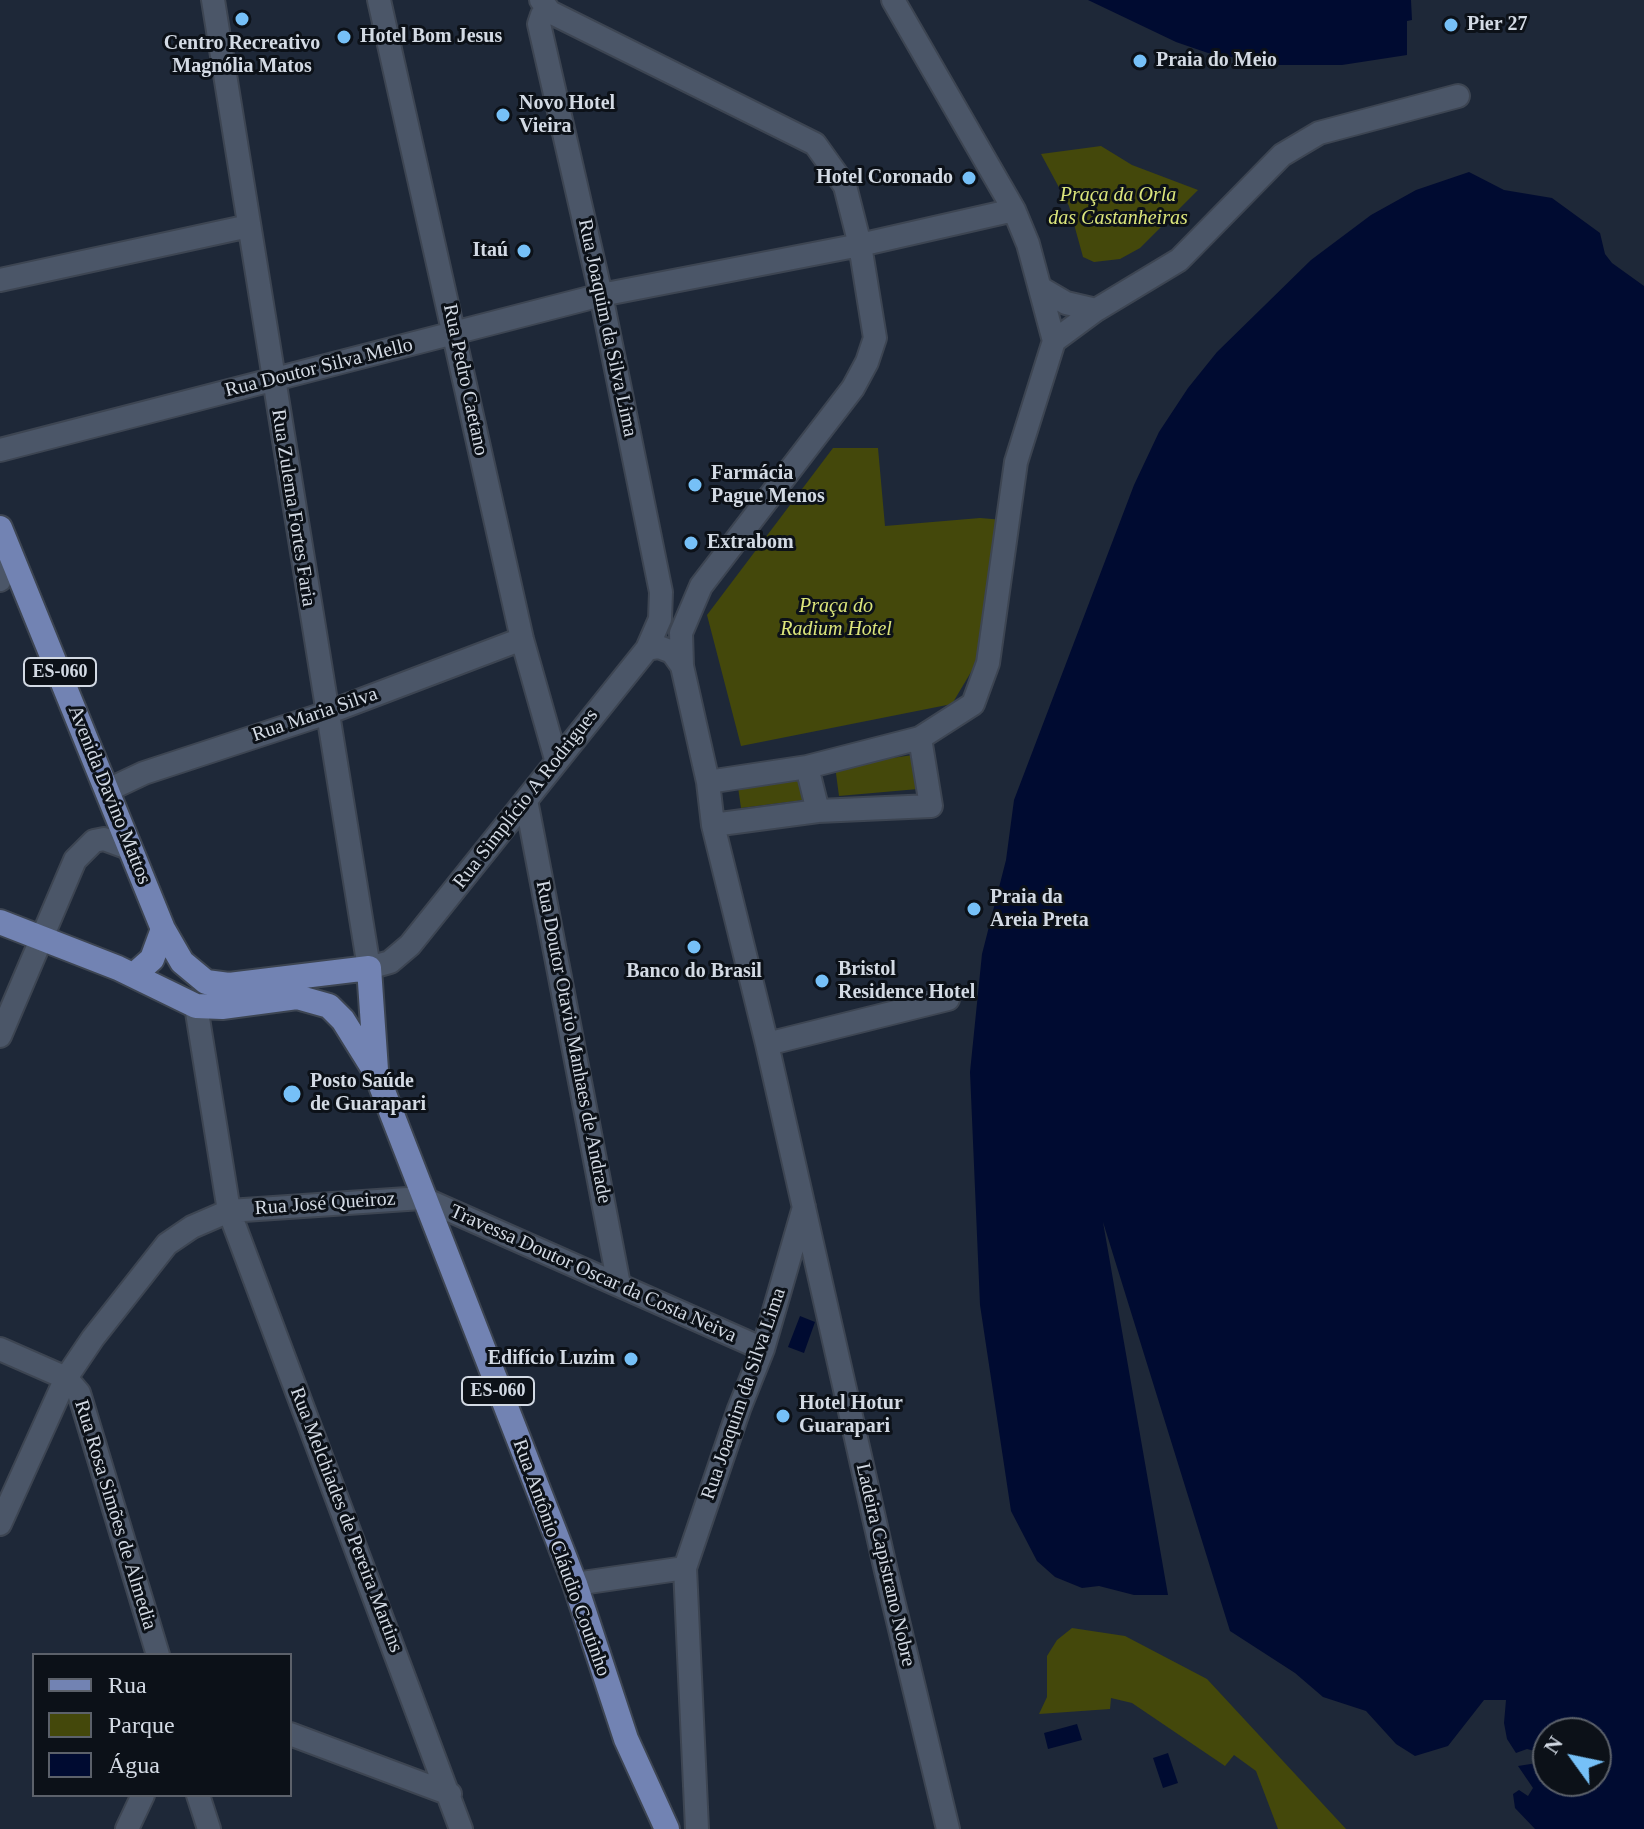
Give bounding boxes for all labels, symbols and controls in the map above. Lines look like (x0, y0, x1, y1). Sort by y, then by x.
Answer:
marker: Centro Recreativo Magnólia Matos (233, 10, 251, 28)
place label: Pier 27 (1467, 13, 1528, 37)
marker: Pier 27 (1442, 16, 1460, 34)
place label: Hotel Bom Jesus (360, 25, 502, 49)
marker: Hotel Bom Jesus (335, 28, 353, 46)
place label: Centro Recreativo Magnólia Matos (164, 32, 320, 79)
place label: Praia do Meio (1156, 49, 1277, 73)
marker: Praia do Meio (1131, 52, 1149, 70)
place label: Novo Hotel Vieira (519, 92, 615, 139)
marker: Novo Hotel Vieira (494, 106, 512, 124)
place label: Hotel Coronado (816, 166, 953, 190)
marker: Hotel Coronado (960, 169, 978, 187)
park label: Praça da Orla das Castanheiras (1048, 184, 1188, 231)
street label: Rua Joaquim da Silva Lima (572, 217, 642, 439)
place label: Itaú (472, 239, 508, 263)
marker: Itaú (515, 242, 533, 260)
street label: Rua Pedro Caetano (437, 302, 493, 458)
street label: Rua Doutor Silva Mello (223, 333, 415, 403)
street label: Rua Zulema Fortes Faria (266, 408, 320, 608)
place label: Farmácia Pague Menos (711, 462, 825, 509)
marker: Farmácia Pague Menos (686, 476, 704, 494)
place label: Extrabom (707, 531, 794, 555)
marker: Extrabom (682, 534, 700, 552)
park label: Praça do Radium Hotel (780, 595, 892, 642)
road number: ES-060 (24, 658, 96, 686)
street label: Rua Maria Silva (249, 682, 381, 748)
street label: Avenida Davino Mattos (62, 702, 156, 888)
street label: Rua Simplício A Rodrigues (448, 704, 604, 894)
street label: Rua Doutor Otavio Manhaes de Andrade (530, 879, 616, 1205)
place label: Praia da Areia Preta (990, 886, 1089, 933)
marker: Praia da Areia Preta (965, 900, 983, 918)
marker: Banco do Brasil (685, 938, 703, 956)
place label: Bristol Residence Hotel (838, 958, 975, 1005)
place label: Banco do Brasil (626, 960, 762, 984)
marker: Bristol Residence Hotel (813, 972, 831, 990)
place label: Posto Saúde de Guarapari (310, 1070, 426, 1117)
marker: Posto Saúde de Guarapari (281, 1083, 303, 1105)
street label: Rua José Queiroz (254, 1187, 396, 1221)
street label: Travessa Doutor Oscar da Costa Neiva (446, 1200, 740, 1348)
street label: Rua Joaquim da Silva Lima (696, 1285, 792, 1503)
place label: Edifício Luzim (488, 1347, 615, 1371)
marker: Edifício Luzim (622, 1350, 640, 1368)
road number: ES-060 (462, 1377, 534, 1405)
street label: Rua Melchiades de Pereira Martins (284, 1384, 408, 1656)
place label: Hotel Hotur Guarapari (799, 1392, 903, 1439)
street label: Rua Rosa Simões de Almedia (69, 1397, 161, 1633)
marker: Hotel Hotur Guarapari (774, 1407, 792, 1425)
street label: Rua Antônio Cláudio Coutinho (507, 1436, 615, 1680)
street label: Ladeira Capistrano Nobre (850, 1461, 920, 1669)
legend (32, 1653, 292, 1797)
text: Rua (108, 1672, 147, 1698)
text: Parque (108, 1712, 175, 1738)
north arrow (1532, 1717, 1612, 1797)
text: N (1538, 1731, 1568, 1758)
text: Água (108, 1752, 160, 1778)

